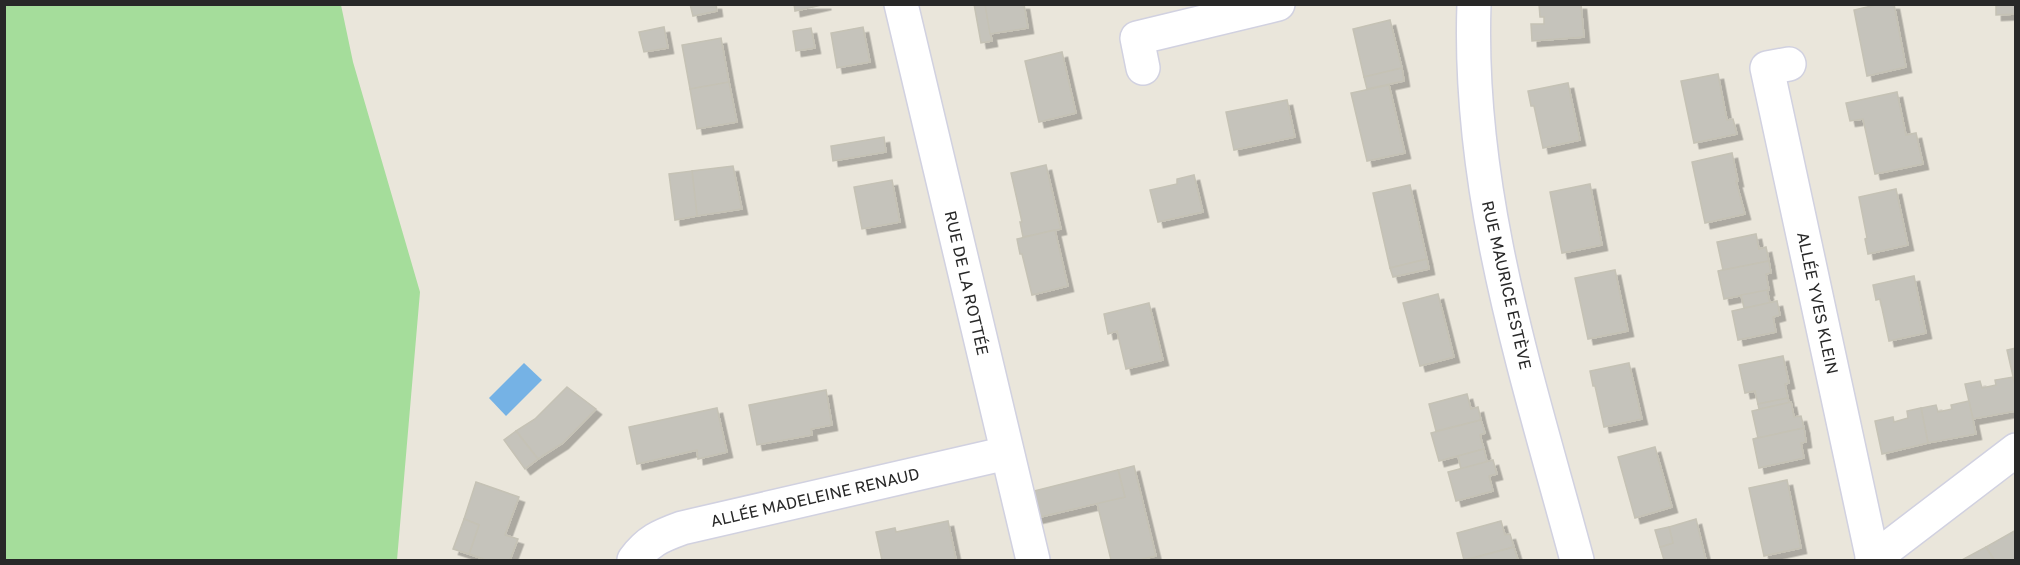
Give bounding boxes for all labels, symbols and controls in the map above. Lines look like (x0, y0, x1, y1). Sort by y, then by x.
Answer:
street label: RUE MAURICE ESTÈVE (1478, 199, 1536, 371)
street label: RUE DE LA ROTTÉE (941, 209, 993, 357)
street label: ALLÉE YVES KLEIN (1793, 230, 1843, 376)
street label: ALLÉE MADELEINE RENAUD (709, 463, 921, 531)

